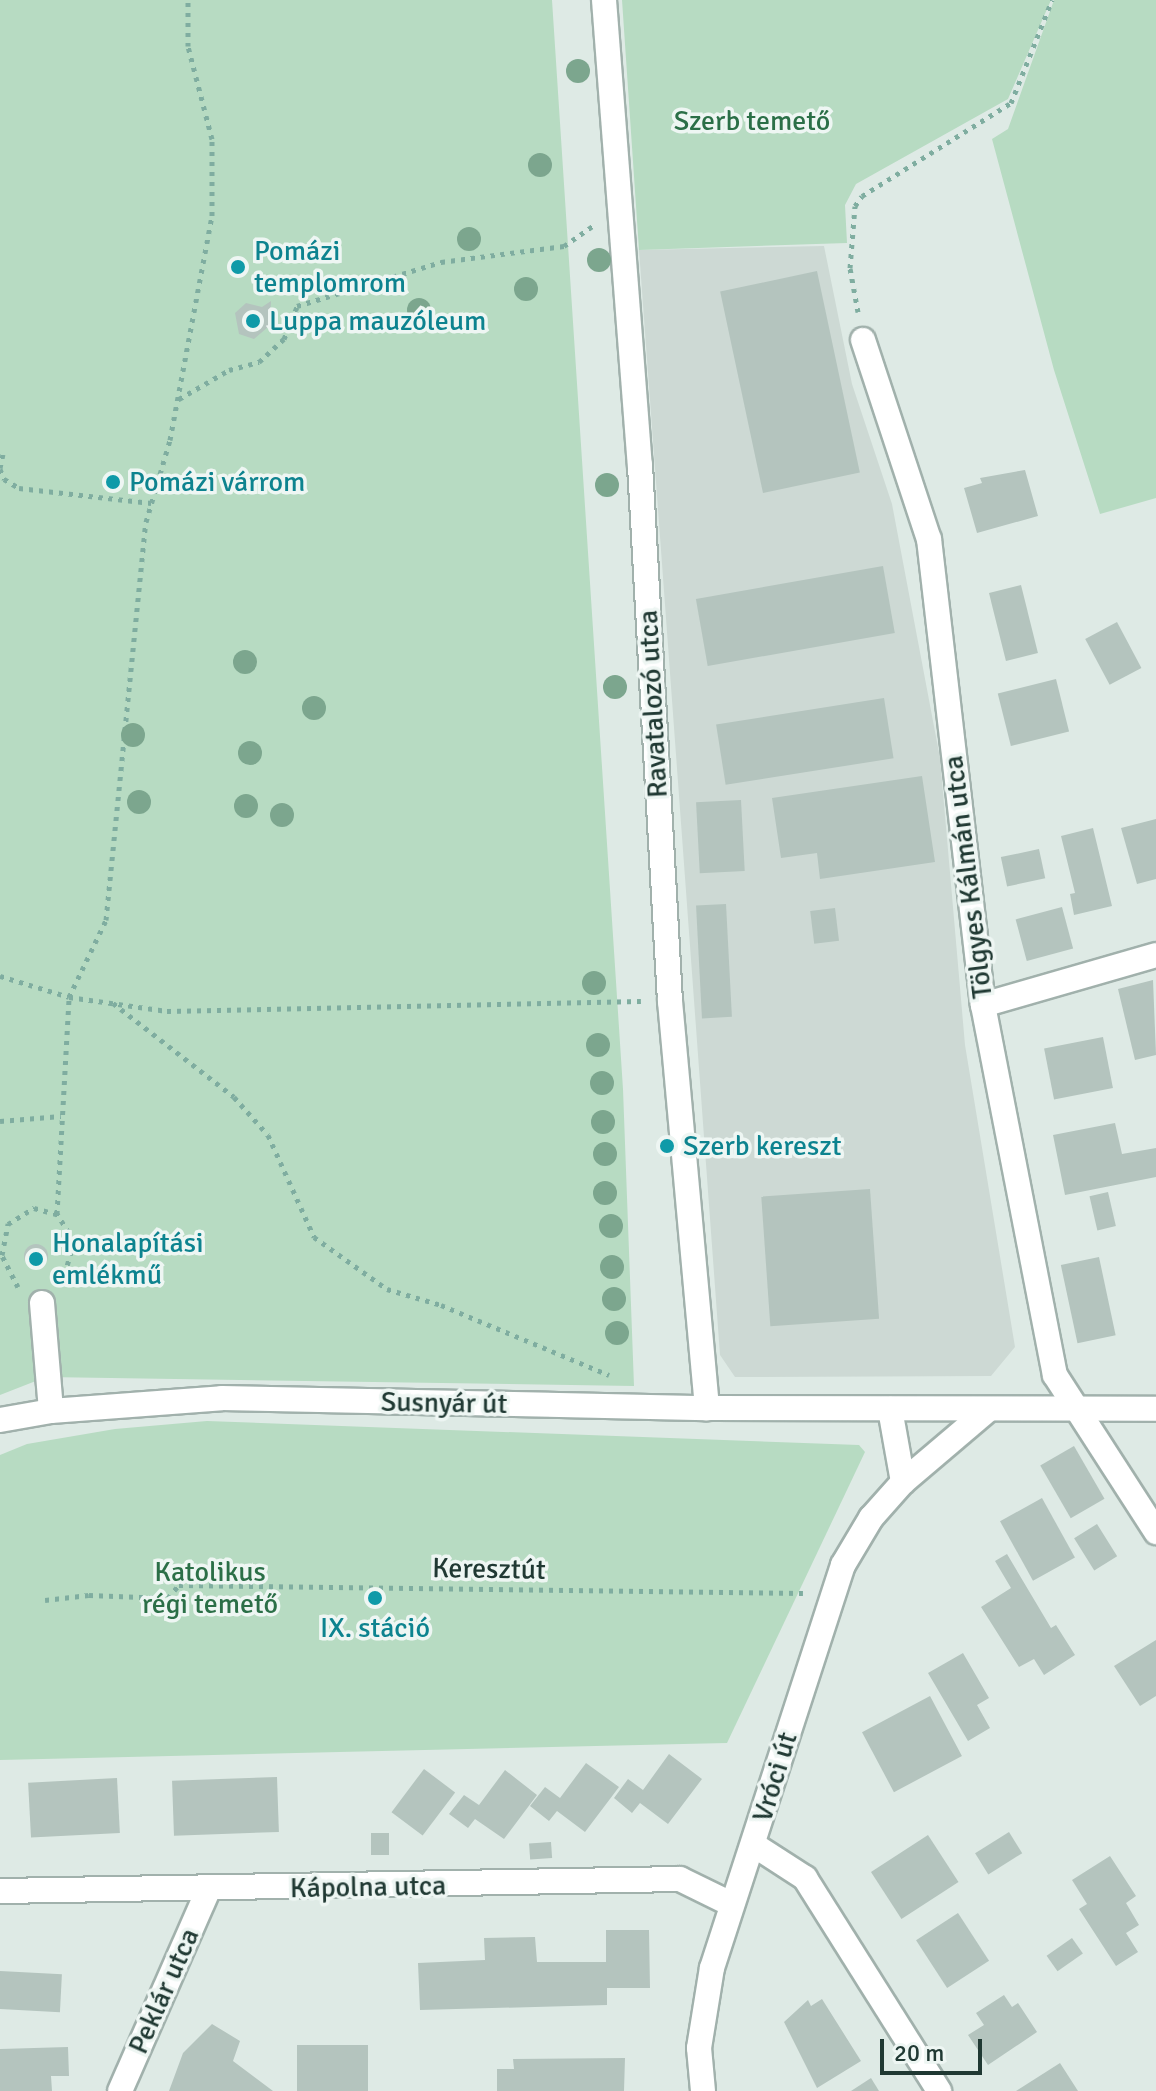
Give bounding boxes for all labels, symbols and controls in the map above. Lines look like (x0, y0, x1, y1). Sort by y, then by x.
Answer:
park label: Szerb temető (674, 104, 830, 138)
place label: Pomázi templomrom (254, 234, 406, 300)
marker: Pomázi templomrom (229, 258, 247, 276)
place label: Luppa mauzóleum (269, 304, 486, 338)
marker: Luppa mauzóleum (244, 312, 262, 330)
place label: Pomázi várrom (129, 465, 305, 499)
marker: Pomázi várrom (104, 473, 122, 491)
street label: Ravatalozó utca (631, 609, 675, 799)
street label: Tölgyes Kálmán utca (936, 754, 1000, 1000)
place label: Szerb kereszt (683, 1129, 842, 1163)
marker: Szerb kereszt (658, 1137, 676, 1155)
place label: Honalapítási emlékmű (52, 1226, 204, 1292)
marker: Honalapítási emlékmű (27, 1250, 45, 1268)
street label: Susnyár út (380, 1385, 508, 1421)
street label: Keresztút (432, 1551, 546, 1587)
park label: Katolikus régi temető (142, 1555, 278, 1621)
marker: IX. stáció (366, 1589, 384, 1607)
place label: IX. stáció (320, 1611, 430, 1645)
street label: Vróci út (745, 1728, 805, 1826)
street label: Kápolna utca (290, 1869, 446, 1905)
street label: Peklár utca (121, 1923, 207, 2059)
scale bar (884, 2023, 986, 2073)
text: 20 m (894, 2038, 944, 2068)

